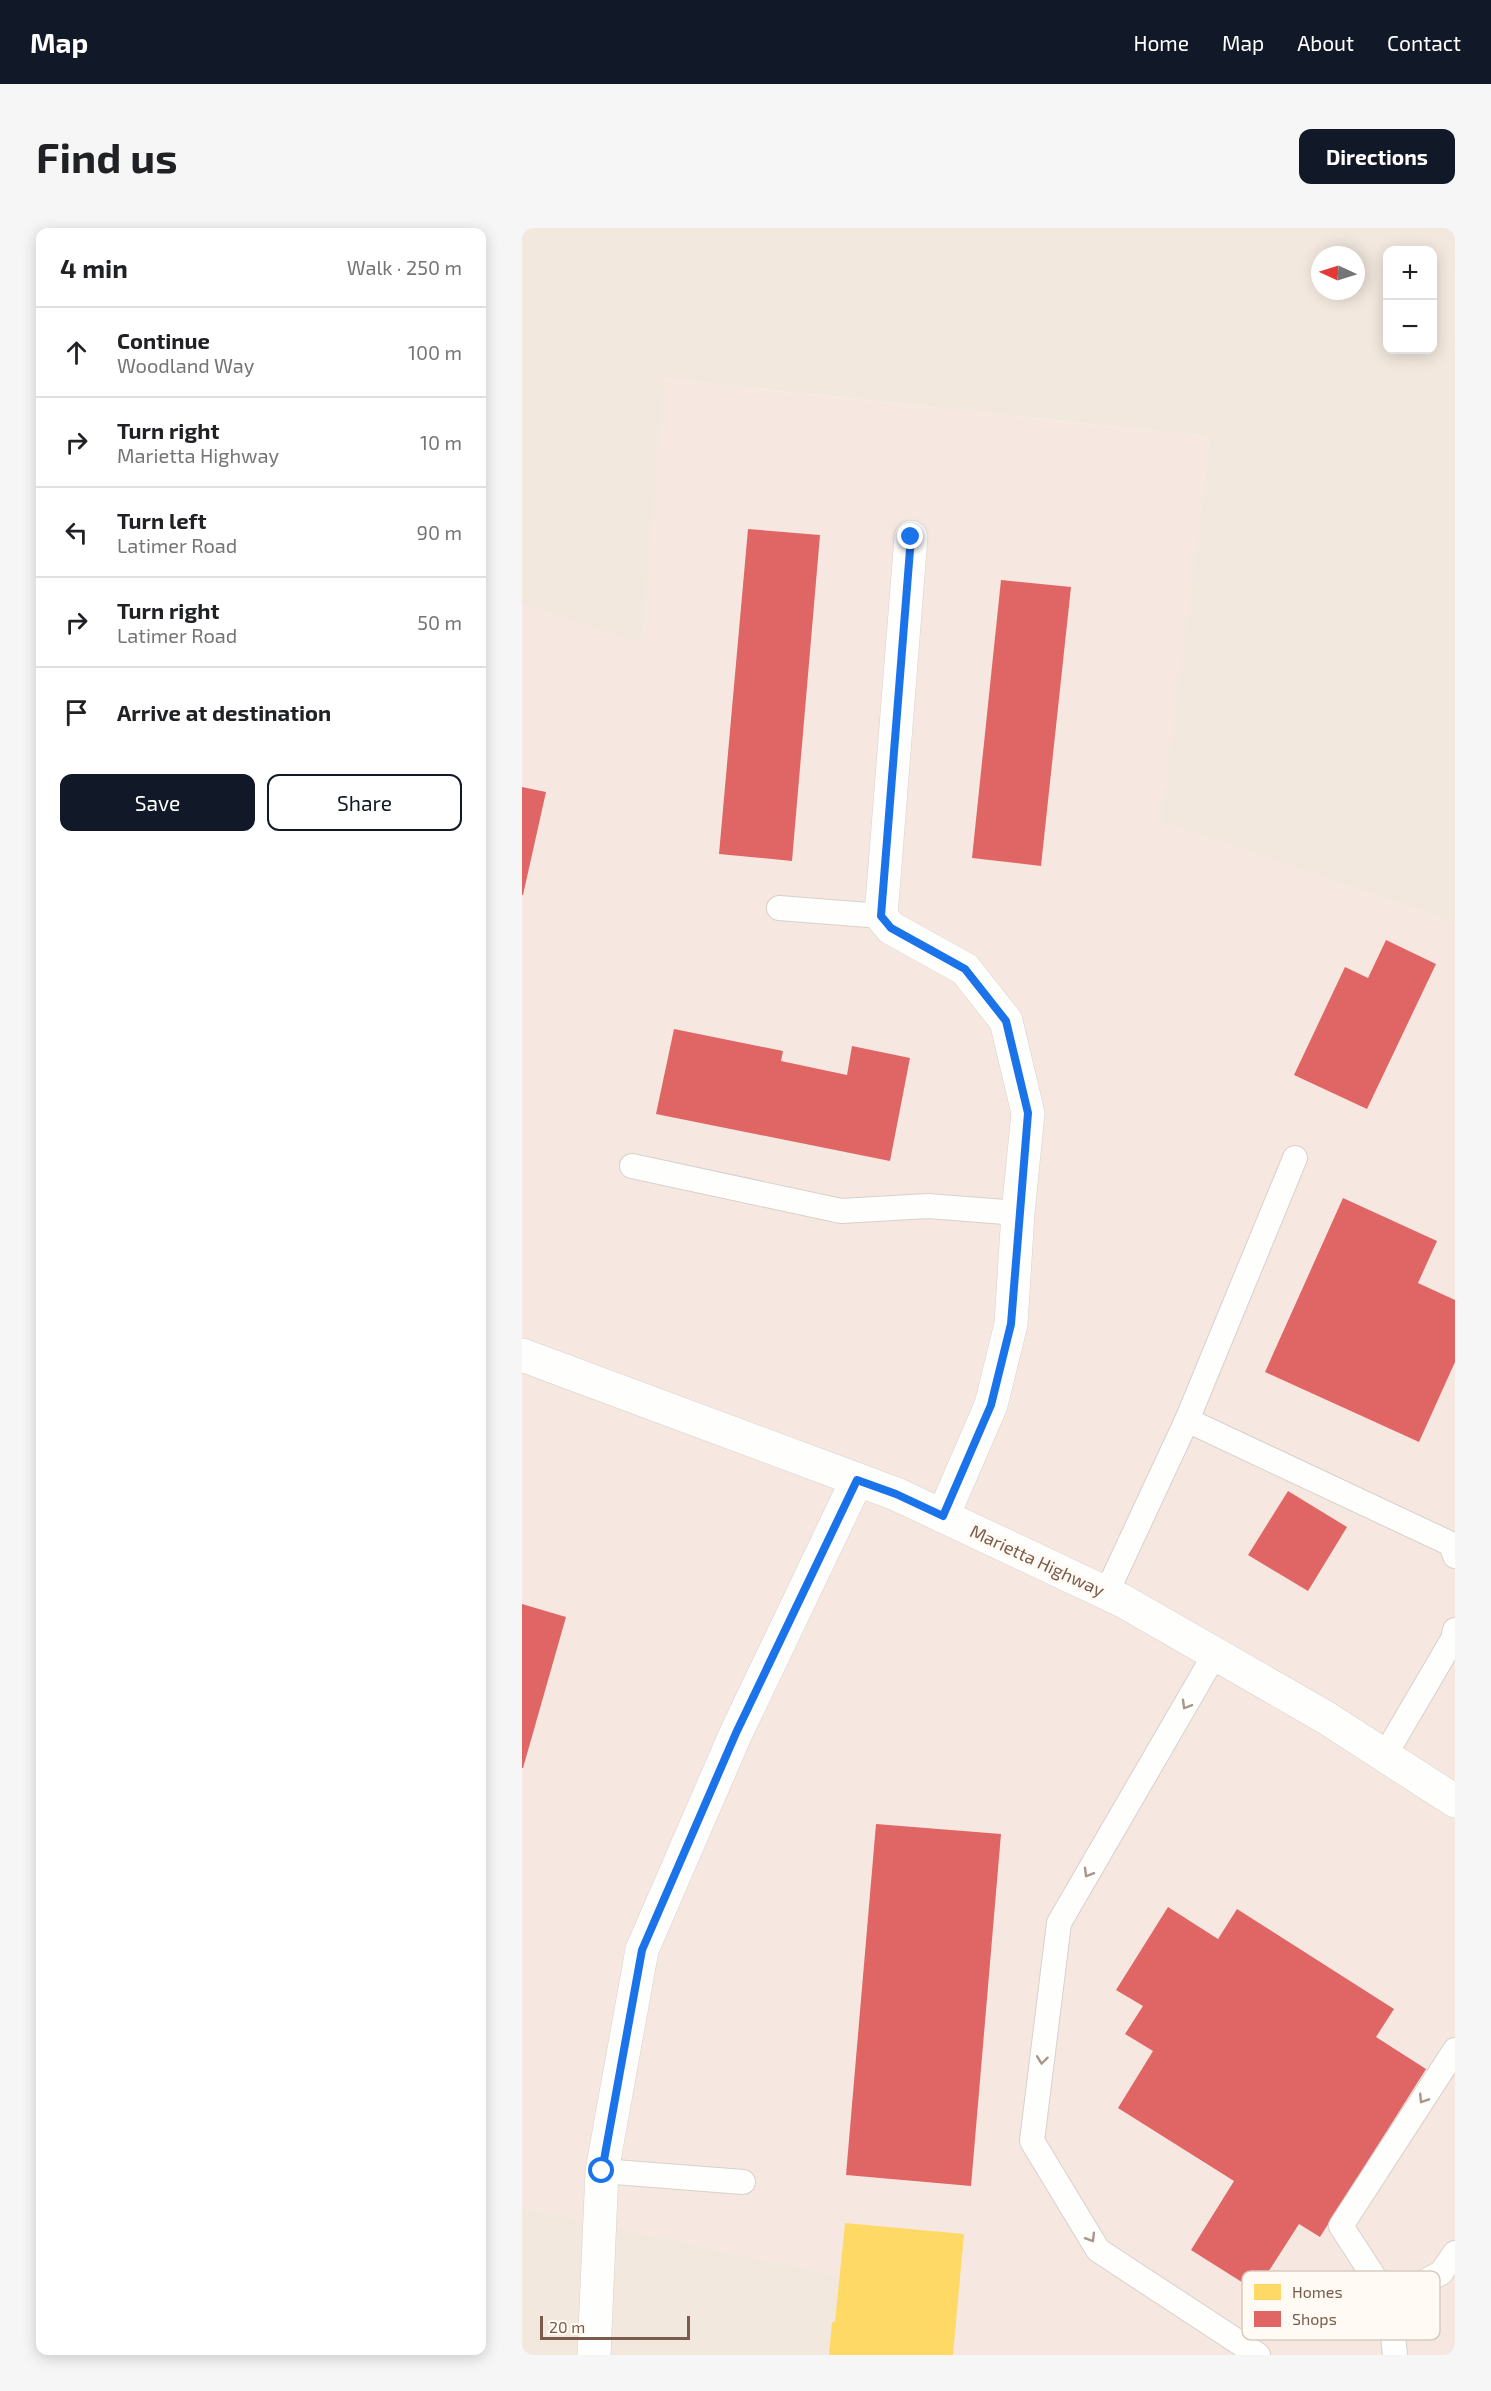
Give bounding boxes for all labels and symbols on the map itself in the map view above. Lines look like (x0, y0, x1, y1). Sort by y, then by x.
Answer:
north arrow (1311, 246, 1365, 300)
route end (897, 523, 923, 549)
street label: Marietta Highway (967, 1519, 1109, 1601)
one-way arrow (1181, 1698, 1193, 1709)
one-way arrow (1084, 1867, 1095, 1878)
one-way arrow (1037, 2055, 1049, 2064)
one-way arrow (1419, 2092, 1430, 2103)
route start (588, 2157, 614, 2183)
one-way arrow (1083, 2232, 1095, 2242)
legend (1242, 2271, 1440, 2340)
text: Homes (1292, 2282, 1343, 2301)
text: Shops (1292, 2309, 1337, 2328)
scale bar (540, 2313, 690, 2340)

